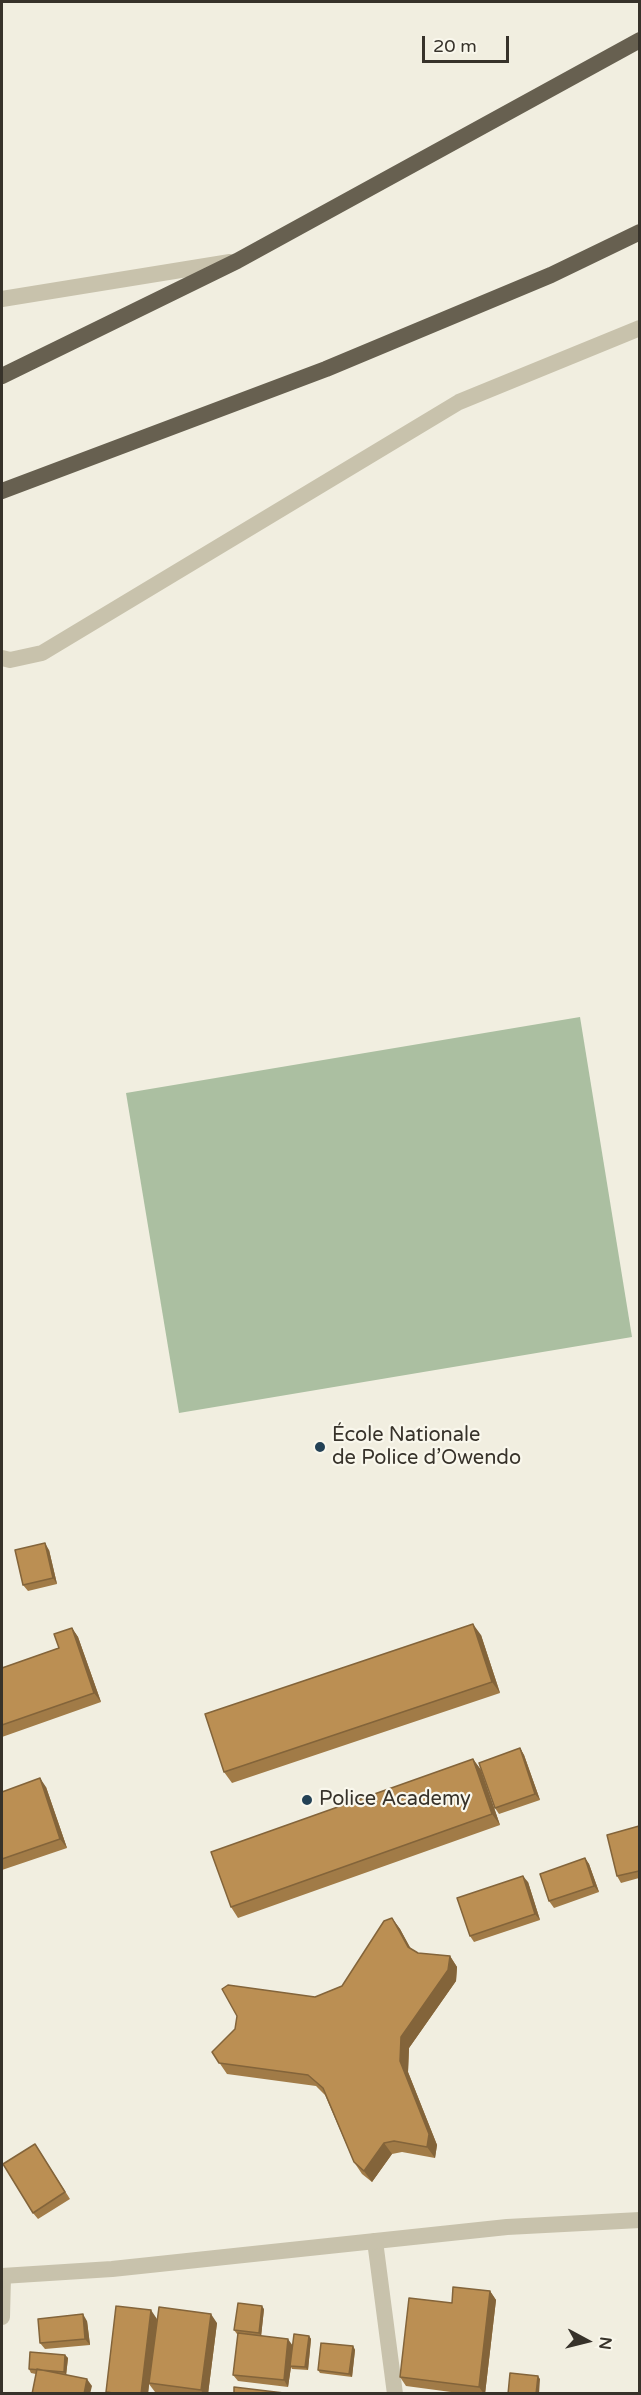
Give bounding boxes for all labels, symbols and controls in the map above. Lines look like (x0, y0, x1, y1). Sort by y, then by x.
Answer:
scale bar (425, 24, 512, 62)
text: 20 m (433, 35, 477, 57)
place label: École Nationale de Police d’Owendo (332, 1424, 521, 1471)
marker: École Nationale de Police d’Owendo (313, 1440, 327, 1454)
place label: Police Academy (319, 1788, 471, 1812)
marker: Police Academy (300, 1793, 314, 1807)
north arrow (557, 2311, 617, 2371)
text: N (594, 2336, 616, 2351)

